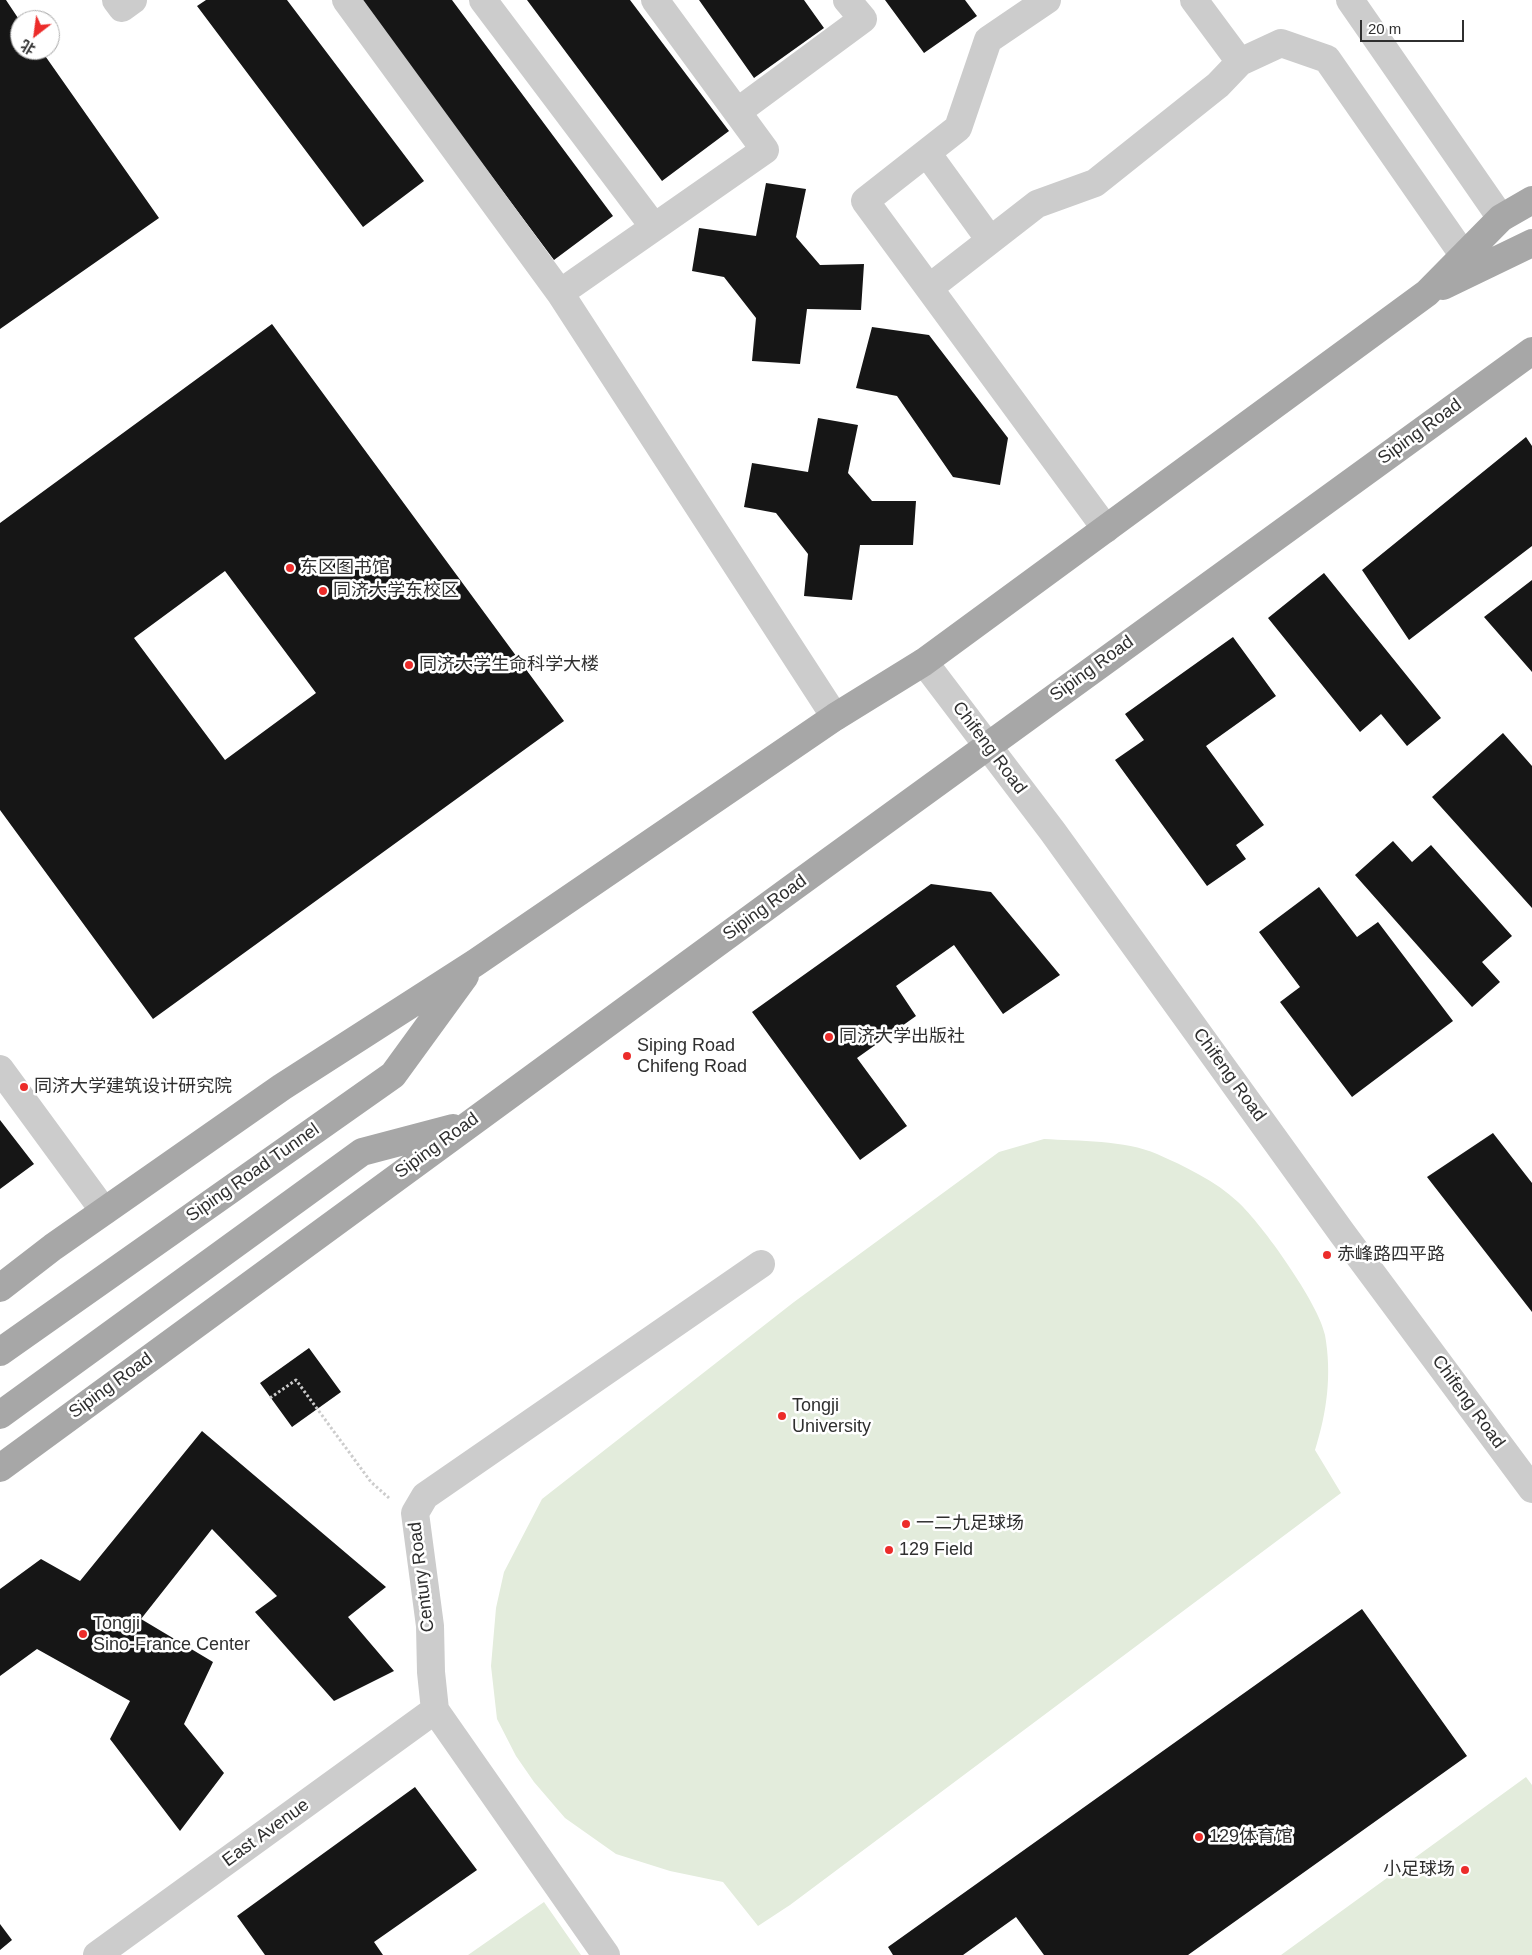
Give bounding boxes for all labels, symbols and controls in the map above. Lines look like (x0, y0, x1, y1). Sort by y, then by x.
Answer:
north arrow (10, 10, 60, 60)
scale bar (1362, 10, 1466, 42)
text: 20 m (1368, 20, 1401, 37)
text: 北 (18, 37, 38, 58)
street label: Siping Road (1374, 394, 1466, 470)
place label: 东区图书馆 (300, 557, 390, 579)
marker: 东区图书馆 (284, 562, 296, 574)
place label: 同济大学东校区 (333, 580, 459, 602)
marker: 同济大学东校区 (317, 585, 329, 597)
street label: Siping Road (1046, 631, 1138, 707)
place label: 同济大学生命科学大楼 (419, 654, 599, 676)
marker: 同济大学生命科学大楼 (403, 659, 415, 671)
street label: Chifeng Road (947, 698, 1031, 798)
street label: Siping Road (719, 870, 811, 946)
street label: Chifeng Road (1188, 1024, 1270, 1126)
place label: 同济大学出版社 (839, 1026, 965, 1048)
marker: 同济大学出版社 (823, 1031, 835, 1043)
place label: Siping Road Chifeng Road (637, 1035, 747, 1078)
marker: Siping Road Chifeng Road (621, 1050, 633, 1062)
place label: 同济大学建筑设计研究院 (34, 1076, 232, 1098)
marker: 同济大学建筑设计研究院 (18, 1081, 30, 1093)
street label: Siping Road (391, 1108, 483, 1184)
street label: Siping Road Tunnel (182, 1119, 324, 1227)
place label: 赤峰路四平路 (1337, 1244, 1445, 1266)
marker: 赤峰路四平路 (1321, 1249, 1333, 1261)
street label: Siping Road (65, 1348, 157, 1424)
street label: Chifeng Road (1427, 1351, 1509, 1453)
place label: Tongji University (792, 1395, 871, 1438)
marker: Tongji University (776, 1410, 788, 1422)
place label: 一二九足球场 (916, 1513, 1024, 1535)
marker: 一二九足球场 (900, 1518, 912, 1530)
street label: Century Road (405, 1521, 439, 1633)
place label: 129 Field (899, 1539, 973, 1561)
marker: 129 Field (883, 1544, 895, 1556)
place label: Tongji Sino-France Center (93, 1613, 250, 1656)
marker: Tongji Sino-France Center (77, 1628, 89, 1640)
street label: East Avenue (218, 1794, 314, 1872)
place label: 129体育馆 (1209, 1826, 1293, 1848)
marker: 129体育馆 (1193, 1831, 1205, 1843)
place label: 小足球场 (1383, 1859, 1455, 1881)
marker: 小足球场 (1459, 1864, 1471, 1876)

